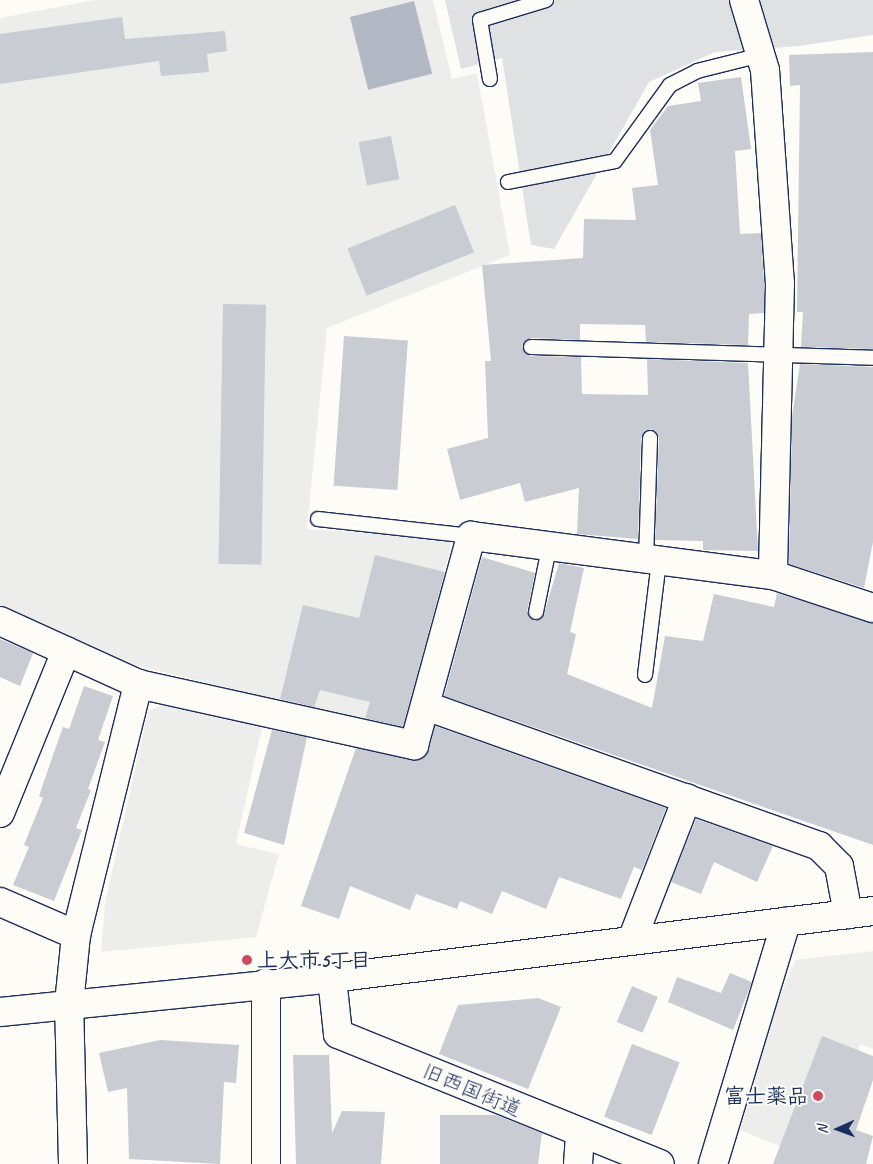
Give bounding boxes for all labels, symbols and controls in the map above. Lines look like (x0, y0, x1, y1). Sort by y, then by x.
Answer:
place label: 上大市5丁目 (257, 947, 371, 973)
marker: 上大市5丁目 (241, 954, 253, 966)
street label: 旧西国街道 (419, 1058, 525, 1122)
place label: 富士薬品 (724, 1083, 808, 1109)
marker: 富士薬品 (812, 1090, 824, 1102)
north arrow (813, 1104, 863, 1154)
text: N (814, 1125, 831, 1134)

